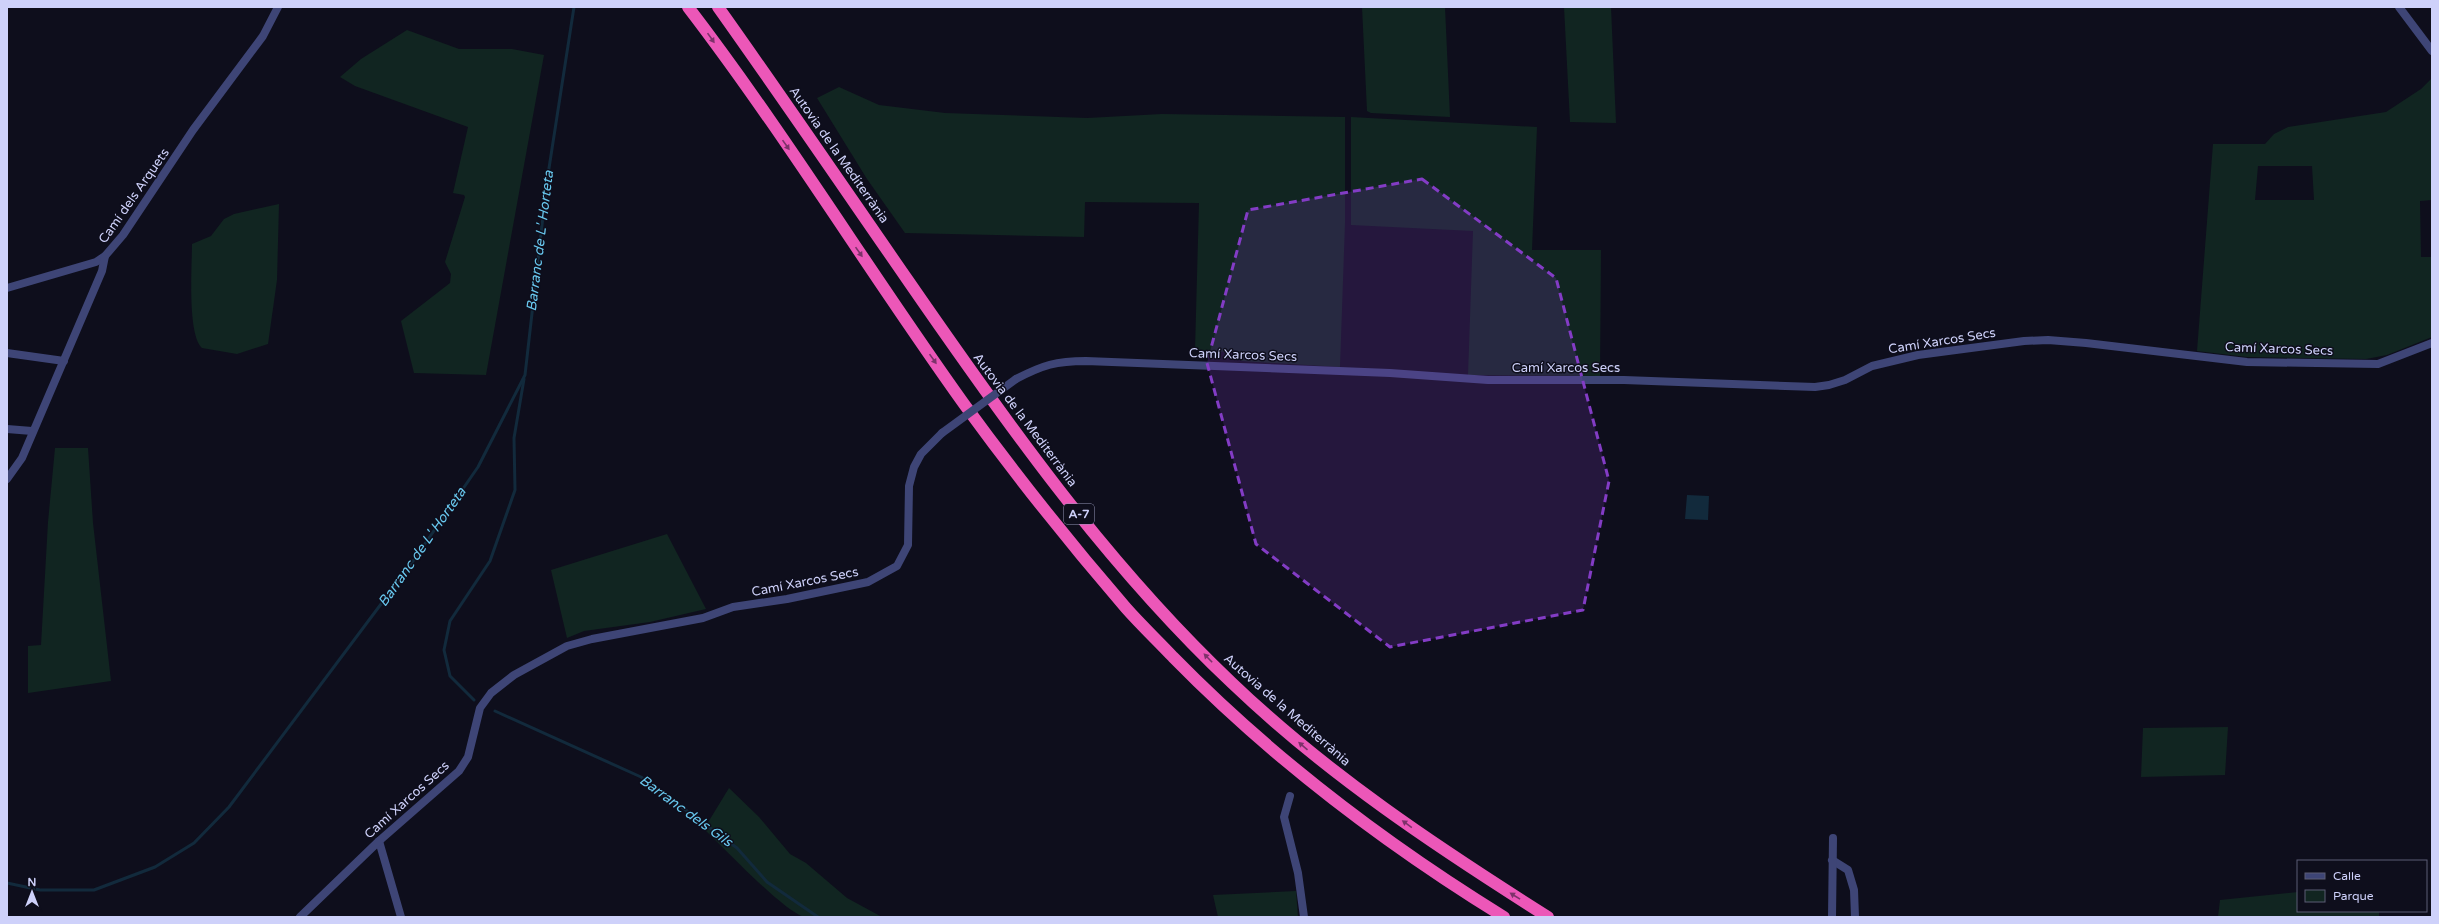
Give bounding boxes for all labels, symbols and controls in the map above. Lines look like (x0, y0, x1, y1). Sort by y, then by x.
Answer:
one-way arrow (707, 33, 715, 44)
street label: Autovia de la Mediterrània (786, 84, 892, 226)
one-way arrow (782, 140, 790, 150)
street label: Camí dels Arquets (95, 145, 173, 247)
water label: Barranc de L' Horteta (523, 169, 557, 312)
one-way arrow (855, 247, 863, 257)
street label: Camí Xarcos Secs (1887, 325, 1997, 357)
street label: Camí Xarcos Secs (2224, 339, 2334, 359)
street label: Camí Xarcos Secs (1188, 345, 1298, 365)
street label: Autovia de la Mediterrània (970, 350, 1080, 490)
one-way arrow (929, 354, 937, 364)
street label: Camí Xarcos Secs (1512, 360, 1620, 376)
water label: Barranc de L' Horteta (374, 483, 470, 610)
road number: A-7 (1064, 504, 1094, 524)
street label: Camí Xarcos Secs (750, 564, 860, 600)
street label: Autovia de la Mediterrània (1220, 651, 1354, 769)
one-way arrow (1203, 653, 1212, 663)
one-way arrow (1298, 741, 1309, 750)
street label: Camí Xarcos Secs (361, 758, 453, 842)
water label: Barranc dels Gils (636, 772, 737, 851)
one-way arrow (1402, 820, 1412, 828)
legend (2297, 860, 2427, 912)
text: Calle (2333, 869, 2361, 883)
north arrow (12, 872, 52, 912)
text: N (28, 876, 36, 889)
text: Parque (2333, 889, 2374, 903)
one-way arrow (1509, 893, 1521, 900)

